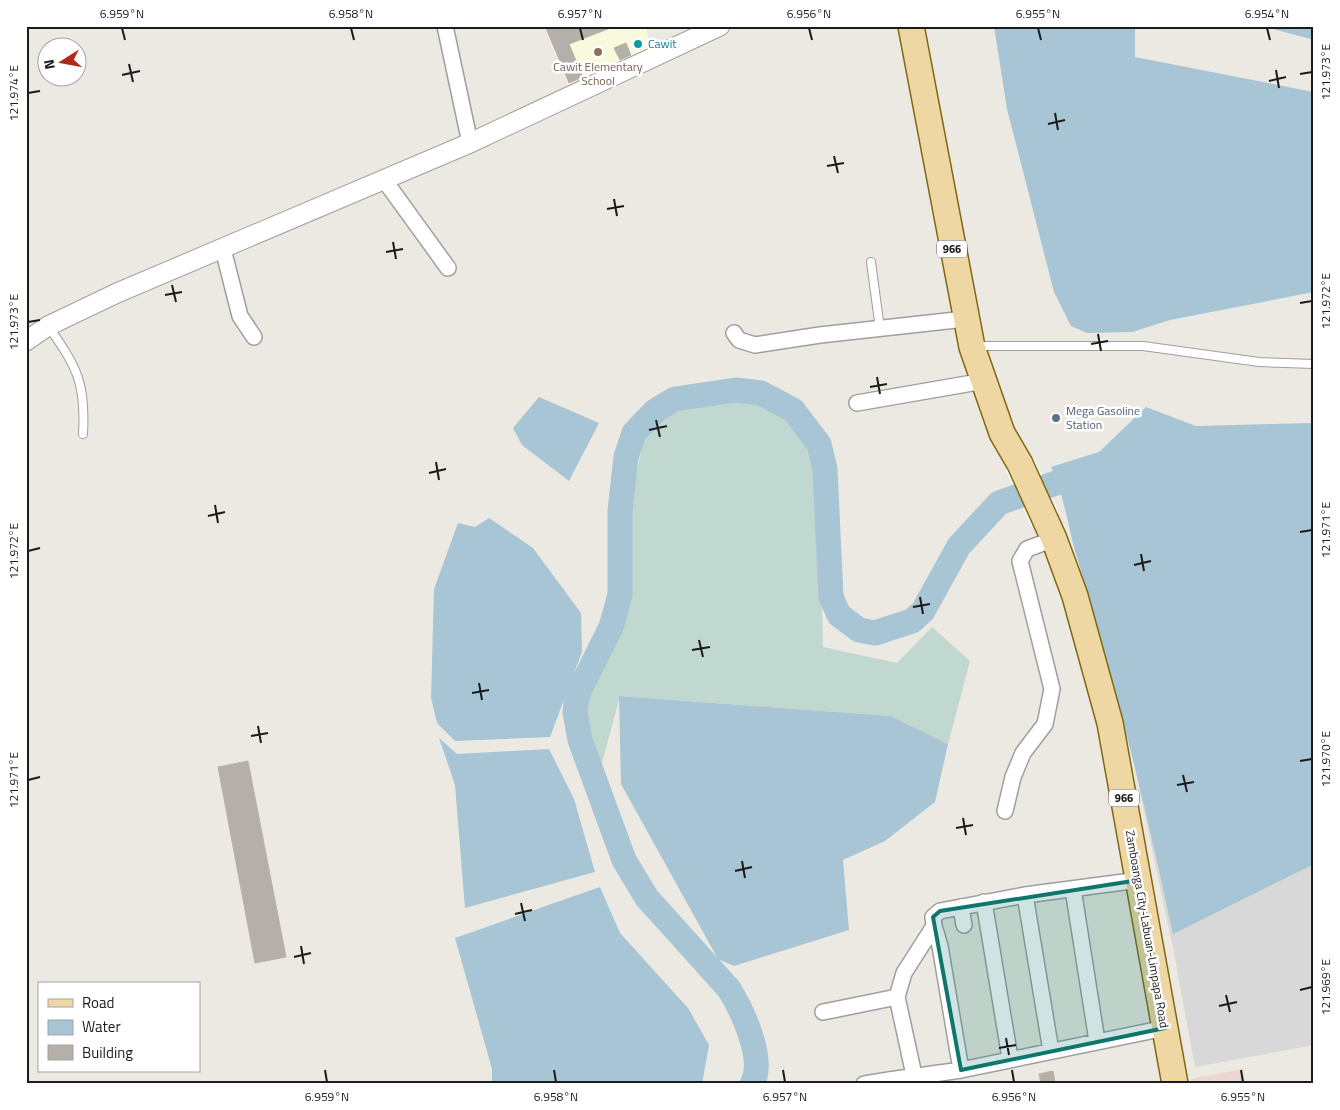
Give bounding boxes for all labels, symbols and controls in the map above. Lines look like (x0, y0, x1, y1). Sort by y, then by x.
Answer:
text: 6.959°N (100, 4, 144, 23)
text: 6.958°N (329, 4, 373, 23)
text: 6.957°N (558, 4, 602, 23)
text: 6.956°N (787, 4, 831, 23)
text: 6.955°N (1016, 4, 1060, 23)
text: 6.954°N (1245, 4, 1289, 23)
place label: Cawit (648, 34, 677, 53)
north arrow (38, 38, 88, 88)
marker: Cawit (632, 38, 644, 50)
text: 121.973°E (1316, 44, 1335, 100)
marker: Cawit Elementary School (592, 46, 604, 58)
place label: Cawit Elementary School (553, 57, 643, 90)
text: N (38, 58, 60, 71)
text: 121.974°E (4, 65, 23, 121)
road number: 966 (937, 240, 967, 258)
text: 121.972°E (1316, 273, 1335, 329)
text: 121.973°E (4, 294, 23, 350)
place label: Mega Gasoline Station (1066, 401, 1140, 434)
marker: Mega Gasoline Station (1050, 412, 1062, 424)
text: 121.971°E (1316, 502, 1335, 558)
text: 121.972°E (4, 523, 23, 579)
text: 121.970°E (1316, 731, 1335, 787)
text: 121.971°E (4, 752, 23, 808)
road number: 966 (1109, 790, 1139, 806)
street label: Zamboanga City-Labuan-Limpapa Road (1121, 829, 1174, 1029)
text: 121.969°E (1316, 959, 1335, 1015)
legend (38, 982, 200, 1072)
text: Road (82, 991, 114, 1014)
text: Water (82, 1015, 121, 1038)
text: Building (82, 1041, 133, 1064)
text: 6.959°N (305, 1087, 349, 1106)
text: 6.958°N (534, 1087, 578, 1106)
text: 6.957°N (763, 1087, 807, 1106)
text: 6.956°N (992, 1087, 1036, 1106)
text: 6.955°N (1221, 1087, 1265, 1106)

